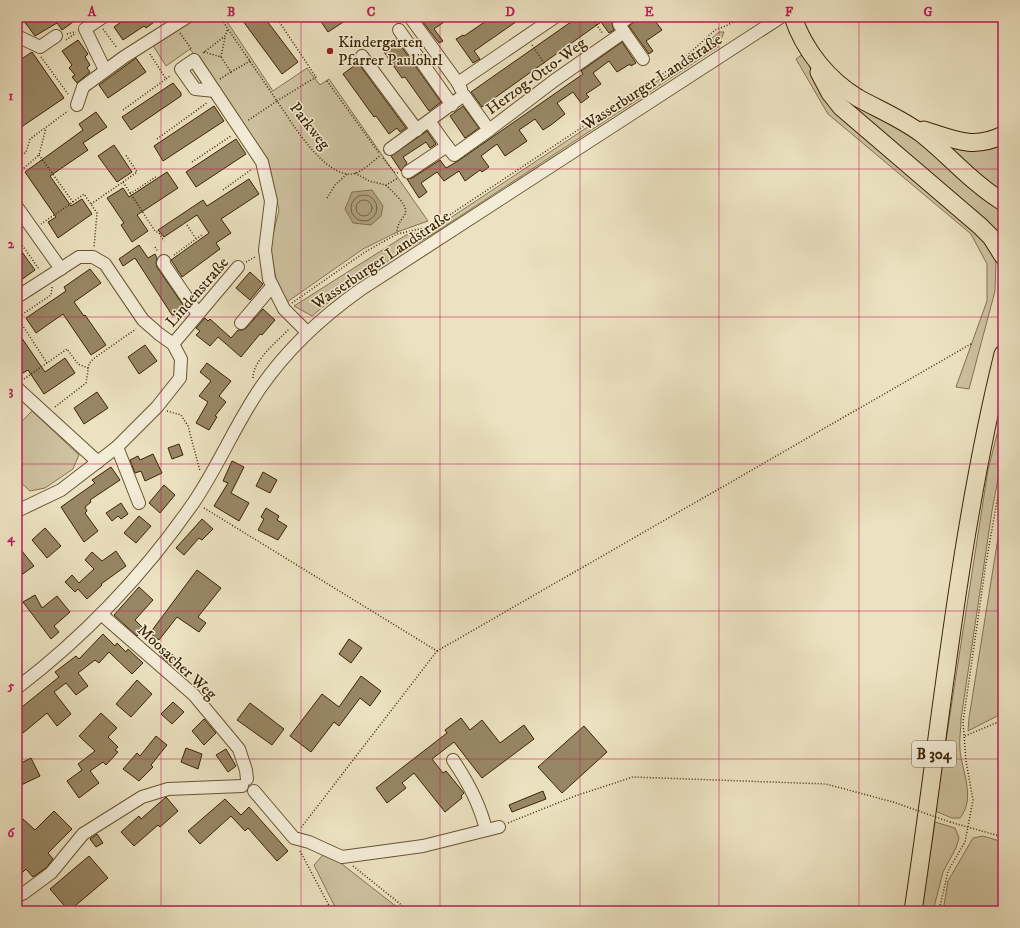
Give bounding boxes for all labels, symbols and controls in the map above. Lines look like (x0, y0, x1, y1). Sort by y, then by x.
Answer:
text: A (87, 4, 97, 20)
text: B (227, 4, 235, 20)
text: C (367, 4, 376, 20)
text: D (505, 4, 515, 20)
text: E (644, 4, 654, 20)
text: F (785, 4, 794, 20)
text: G (923, 4, 933, 20)
street label: Wasserburger Landstraße (577, 29, 726, 135)
place label: Kindergarten Pfarrer Paulöhrl (338, 32, 443, 70)
street label: Herzog-Otto-Weg (482, 33, 590, 119)
marker: Kindergarten Pfarrer Paulöhrl (325, 46, 335, 56)
text: 1 (9, 88, 14, 104)
street label: Parkweg (285, 98, 335, 154)
street label: Wasserburger Landstraße (307, 206, 454, 314)
text: 2 (8, 236, 15, 252)
street label: Lindenstraße (161, 253, 233, 331)
text: 3 (9, 383, 14, 399)
text: 4 (6, 530, 15, 547)
street label: Moosacher Weg (133, 620, 221, 704)
text: 5 (7, 678, 15, 694)
road number: B 304 (912, 741, 956, 767)
text: 6 (8, 825, 16, 841)

